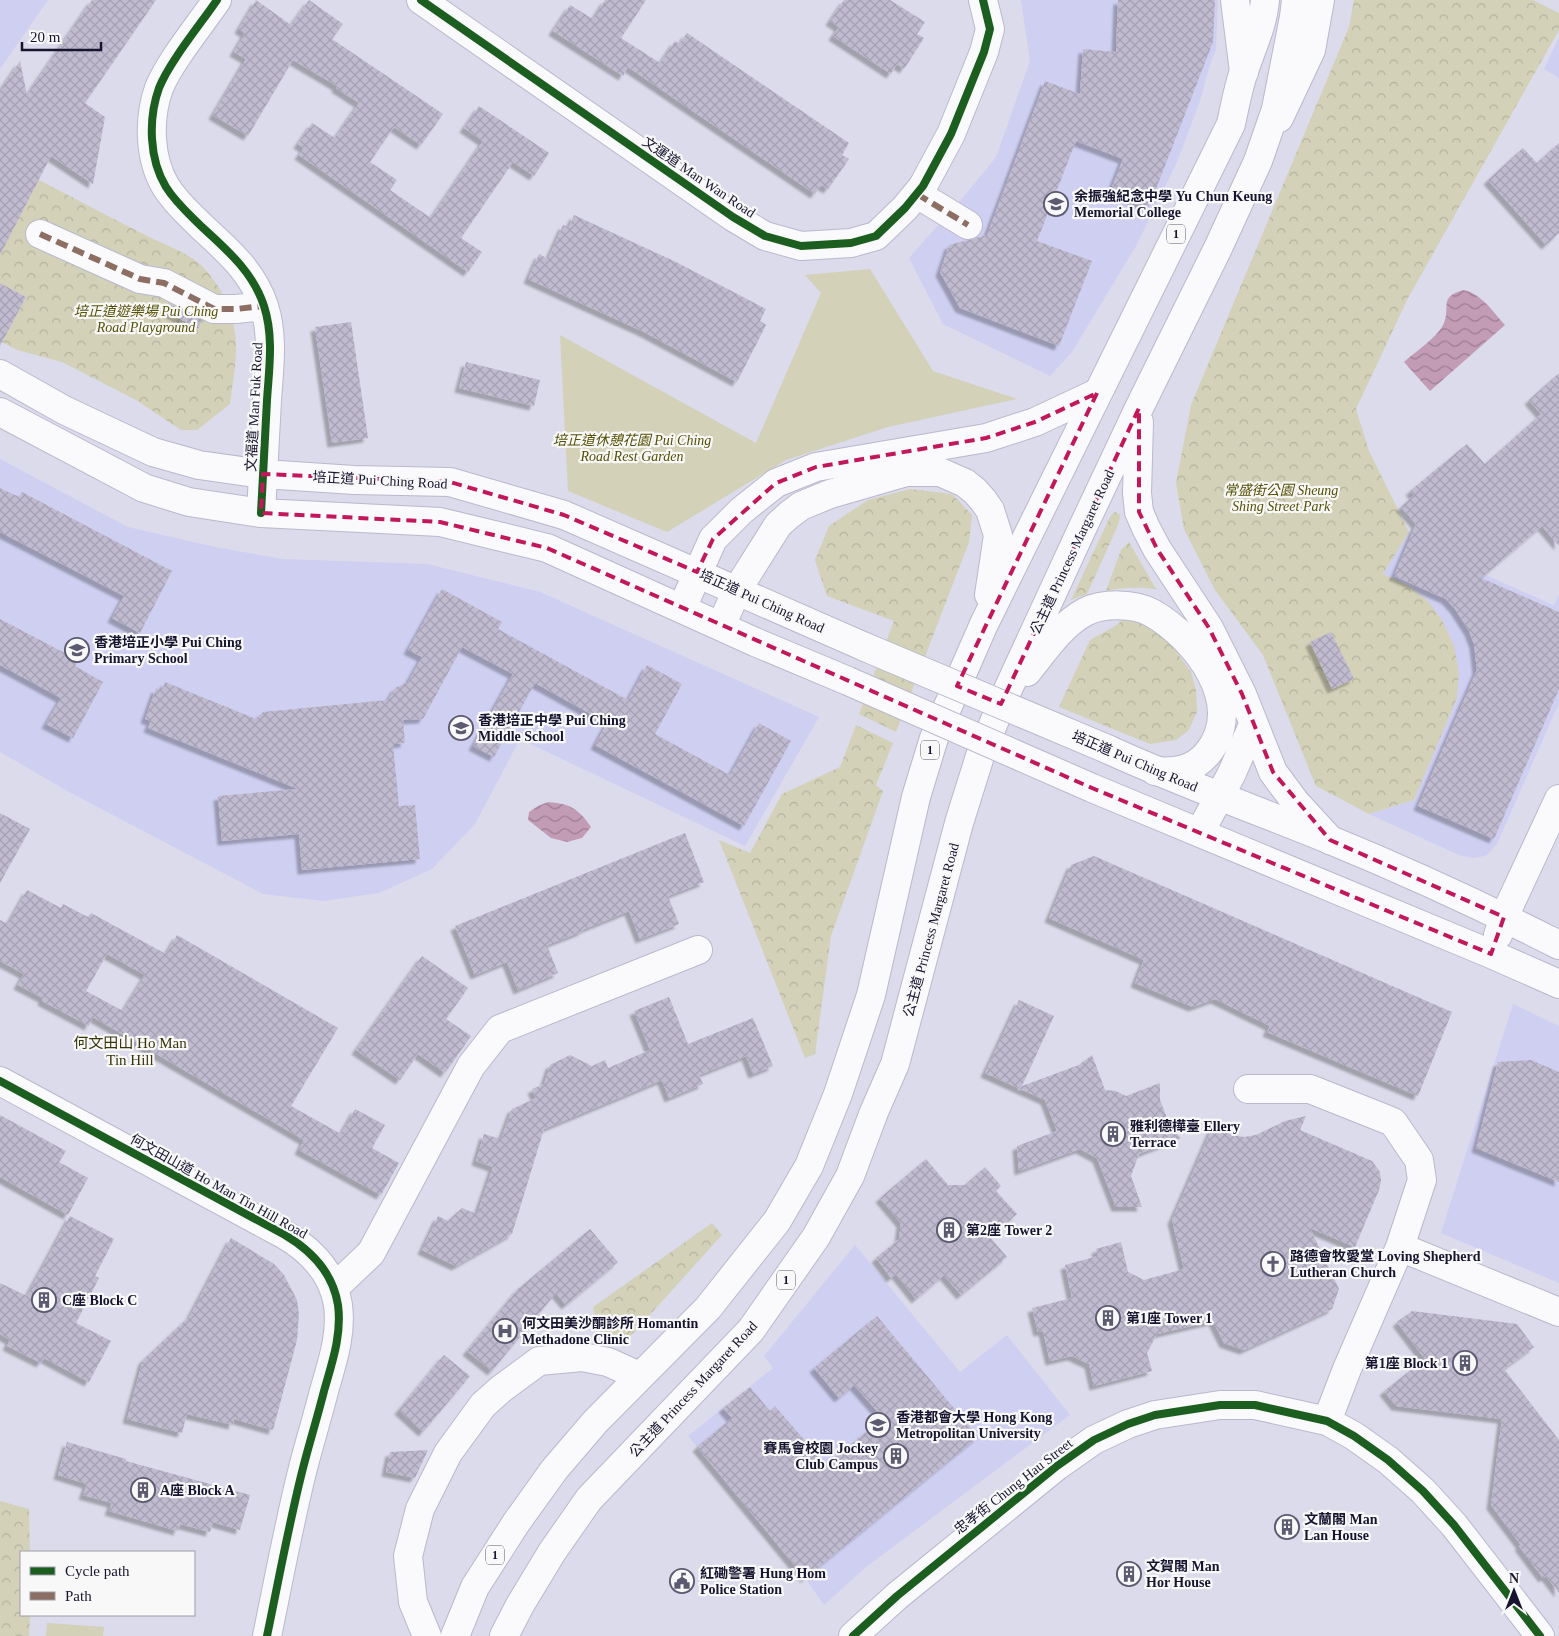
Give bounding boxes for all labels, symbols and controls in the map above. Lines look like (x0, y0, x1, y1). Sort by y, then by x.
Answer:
scale bar (22, 20, 101, 52)
text: 20 m (30, 29, 61, 45)
street label: 文運道 Man Wan Road (639, 134, 758, 221)
place label: 余振強紀念中學 Yu Chun Keung Memorial College (1074, 188, 1272, 220)
school or university icon: 余振強紀念中學 Yu Chun Keung Memorial College (1043, 191, 1069, 217)
road number: 1 (1167, 224, 1185, 243)
park label: 培正道遊樂場 Pui Ching Road Playground (74, 304, 218, 335)
street label: 文福道 Man Fuk Road (244, 342, 265, 472)
park label: 培正道休憩花園 Pui Ching Road Rest Garden (553, 433, 711, 464)
street label: 培正道 Pui Ching Road (312, 468, 448, 492)
street label: 公主道 Princess Margaret Road (1028, 468, 1117, 637)
park label: 常盛街公園 Sheung Shing Street Park (1224, 483, 1338, 514)
street label: 培正道 Pui Ching Road (697, 566, 827, 636)
place label: 香港培正小學 Pui Ching Primary School (94, 634, 242, 666)
school or university icon: 香港培正小學 Pui Ching Primary School (64, 637, 90, 663)
place label: 香港培正中學 Pui Ching Middle School (478, 712, 626, 744)
school or university icon: 香港培正中學 Pui Ching Middle School (448, 715, 474, 741)
street label: 培正道 Pui Ching Road (1070, 727, 1200, 795)
road number: 1 (921, 740, 939, 760)
street label: 公主道 Princess Margaret Road (901, 841, 962, 1019)
district label: 何文田山 Ho Man Tin Hill (73, 1035, 187, 1068)
place label: 雅利德樺臺 Ellery Terrace (1130, 1118, 1240, 1150)
building icon: 雅利德樺臺 Ellery Terrace (1100, 1121, 1126, 1147)
street label: 何文田山道 Ho Man Tin Hill Road (128, 1131, 310, 1242)
building icon: 第2座 Tower 2 (936, 1217, 962, 1243)
place label: 第2座 Tower 2 (966, 1222, 1052, 1238)
place label: 路德會牧愛堂 Loving Shepherd Lutheran Church (1290, 1248, 1481, 1280)
church icon: 路德會牧愛堂 Loving Shepherd Lutheran Church (1260, 1251, 1286, 1277)
road number: 1 (777, 1270, 795, 1290)
building icon: C座 Block C (31, 1287, 57, 1313)
place label: C座 Block C (62, 1292, 137, 1308)
building icon: 第1座 Tower 1 (1095, 1305, 1121, 1331)
place label: 第1座 Tower 1 (1126, 1310, 1212, 1326)
place label: 何文田美沙酮診所 Homantin Methadone Clinic (522, 1315, 698, 1347)
hospital icon: 何文田美沙酮診所 Homantin Methadone Clinic (492, 1318, 518, 1344)
street label: 公主道 Princess Margaret Road (627, 1318, 760, 1460)
building icon: 第1座 Block 1 (1452, 1350, 1478, 1376)
place label: 第1座 Block 1 (1365, 1355, 1448, 1371)
place label: 香港都會大學 Hong Kong Metropolitan University (896, 1409, 1052, 1441)
school or university icon: 香港都會大學 Hong Kong Metropolitan University (865, 1412, 891, 1438)
street label: 忠孝街 Chung Hau Street (951, 1436, 1075, 1537)
place label: 賽馬會校園 Jockey Club Campus (763, 1440, 879, 1472)
building icon: 賽馬會校園 Jockey Club Campus (883, 1443, 909, 1469)
building icon: A座 Block A (130, 1477, 156, 1503)
place label: A座 Block A (160, 1482, 236, 1498)
place label: 文蘭閣 Man Lan House (1304, 1511, 1378, 1543)
building icon: 文蘭閣 Man Lan House (1274, 1514, 1300, 1540)
road number: 1 (486, 1546, 504, 1564)
legend (20, 1551, 195, 1616)
place label: 文賀閣 Man Hor House (1146, 1558, 1220, 1590)
building icon: 文賀閣 Man Hor House (1116, 1561, 1142, 1587)
text: Cycle path (65, 1563, 130, 1579)
place label: 紅磡警署 Hung Hom Police Station (700, 1566, 826, 1597)
north arrow (1489, 1566, 1539, 1616)
public building icon: 紅磡警署 Hung Hom Police Station (669, 1568, 695, 1594)
text: N (1509, 1571, 1519, 1586)
text: Path (65, 1588, 92, 1604)

